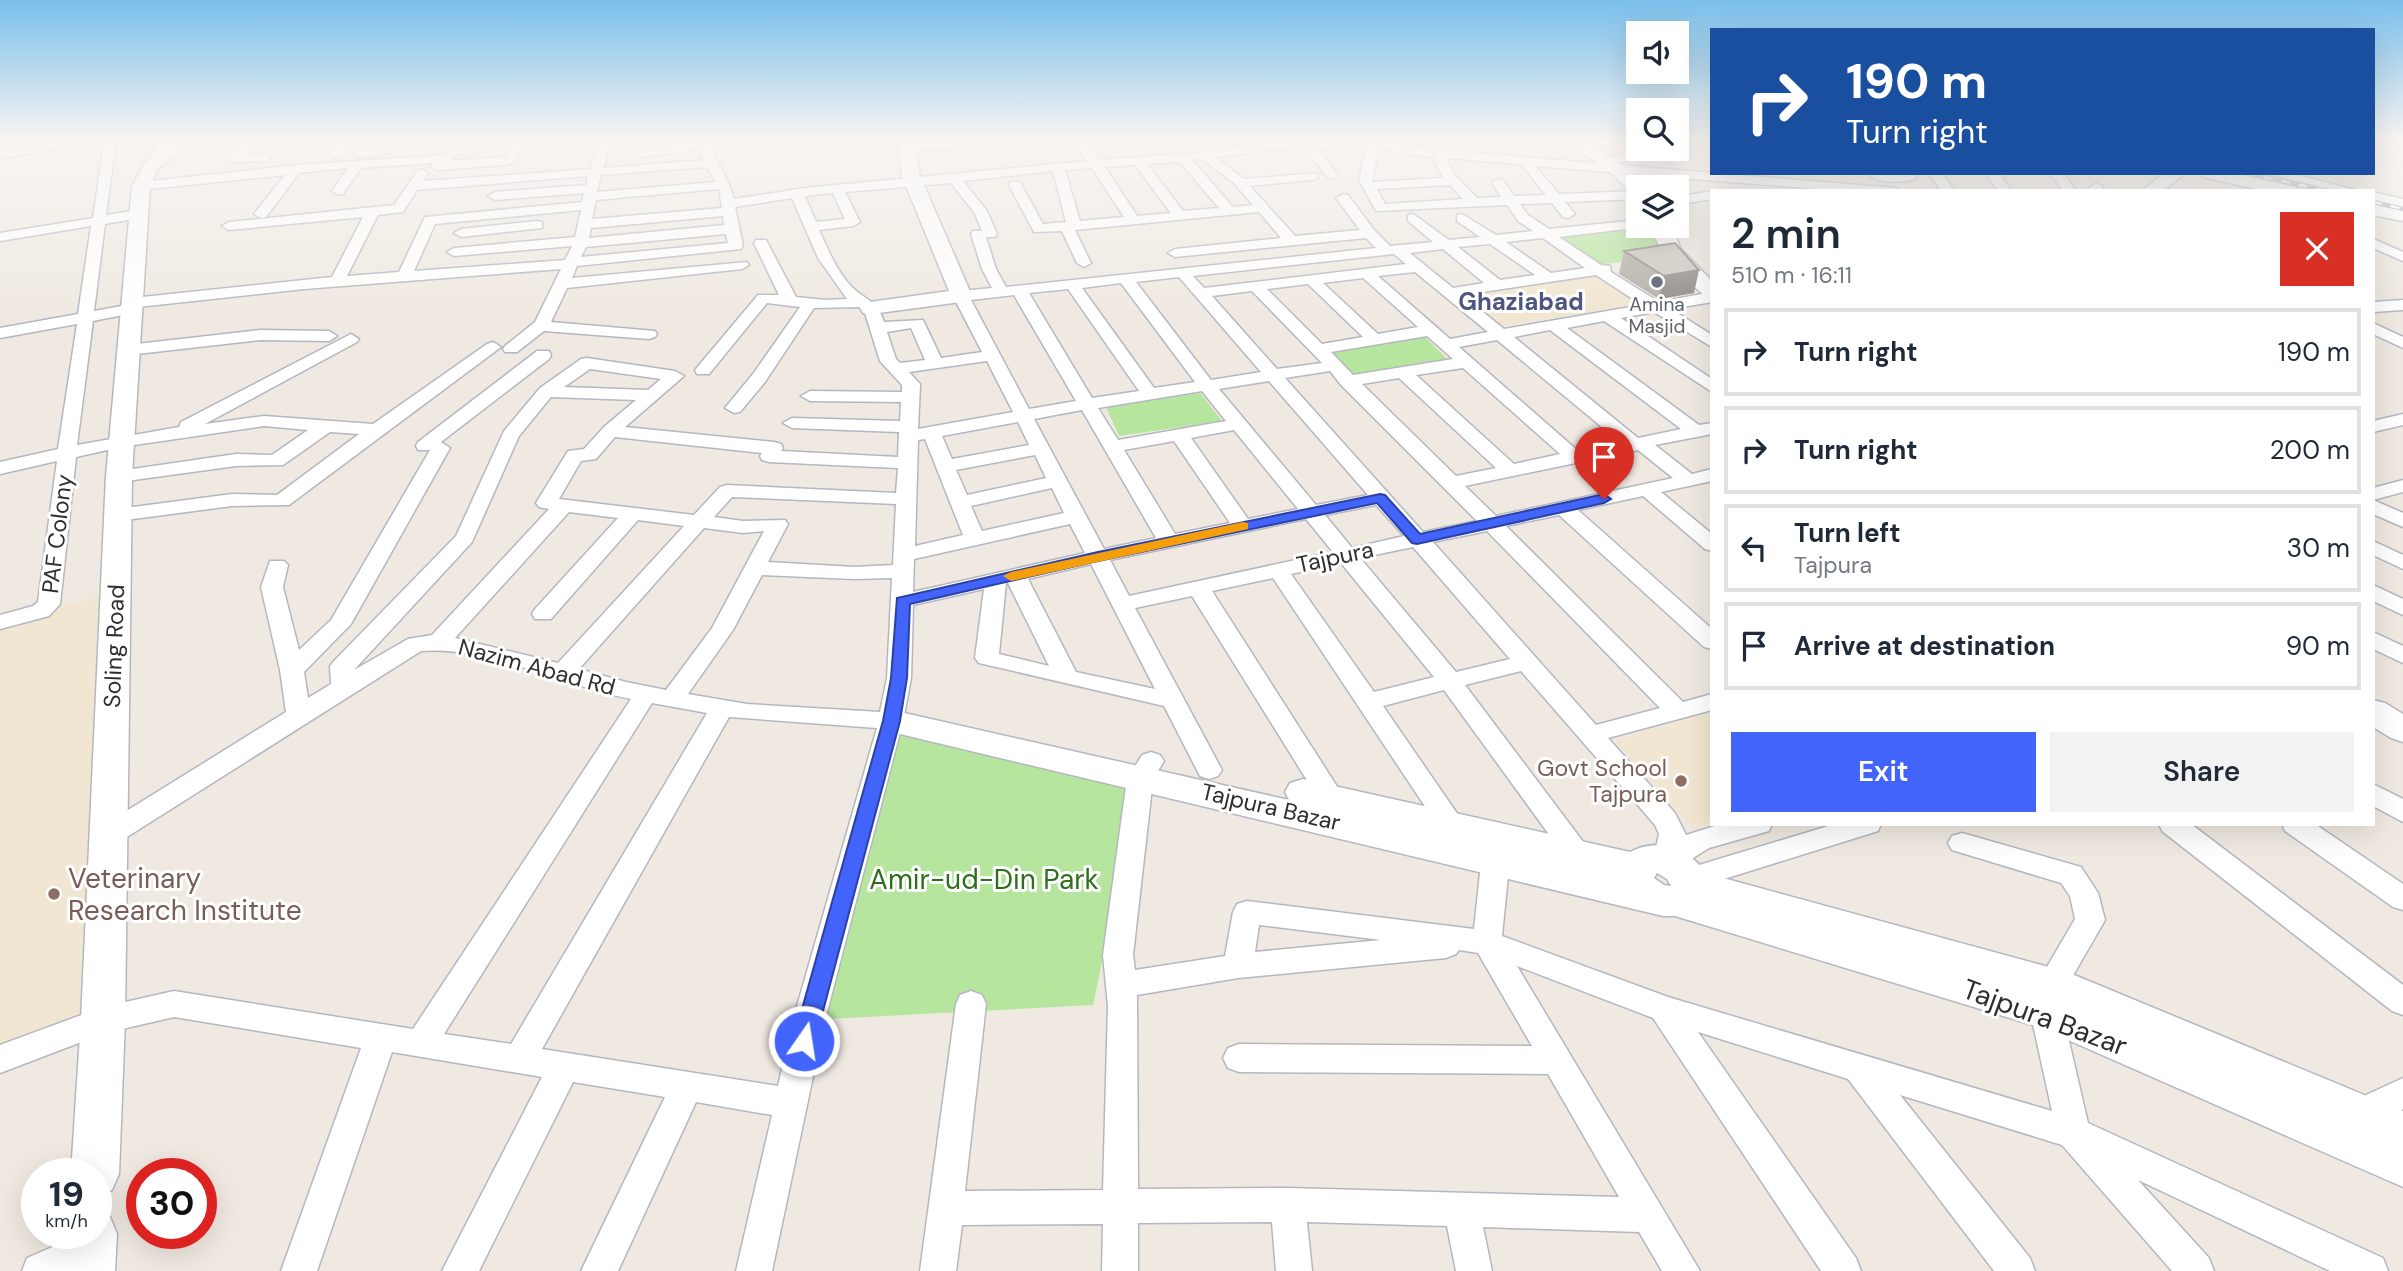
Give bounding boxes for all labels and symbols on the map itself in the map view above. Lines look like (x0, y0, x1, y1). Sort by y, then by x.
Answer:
marker: Amina Masjid (1649, 274, 1665, 290)
district label: Ghaziabad (1458, 286, 1584, 317)
place label: Amina Masjid (1629, 292, 1685, 339)
pin (1574, 427, 1634, 499)
street label: PAF Colony (35, 473, 79, 595)
street label: Tajpura (1294, 534, 1376, 580)
street label: Soling Road (97, 584, 131, 708)
street label: Nazim Abad Rd (455, 632, 619, 702)
place label: Govt School Tajpura (1537, 753, 1667, 809)
marker: Govt School Tajpura (1673, 773, 1689, 789)
street label: Tajpura Bazar (1198, 776, 1344, 838)
place label: Veterinary Research Institute (68, 860, 302, 929)
park label: Amir-ud-Din Park (869, 861, 1099, 898)
marker: Veterinary Research Institute (46, 886, 62, 902)
street label: Tajpura Bazar (1957, 971, 2132, 1064)
position arrow (767, 1004, 841, 1078)
speed limit sign: 30 (126, 1158, 217, 1249)

